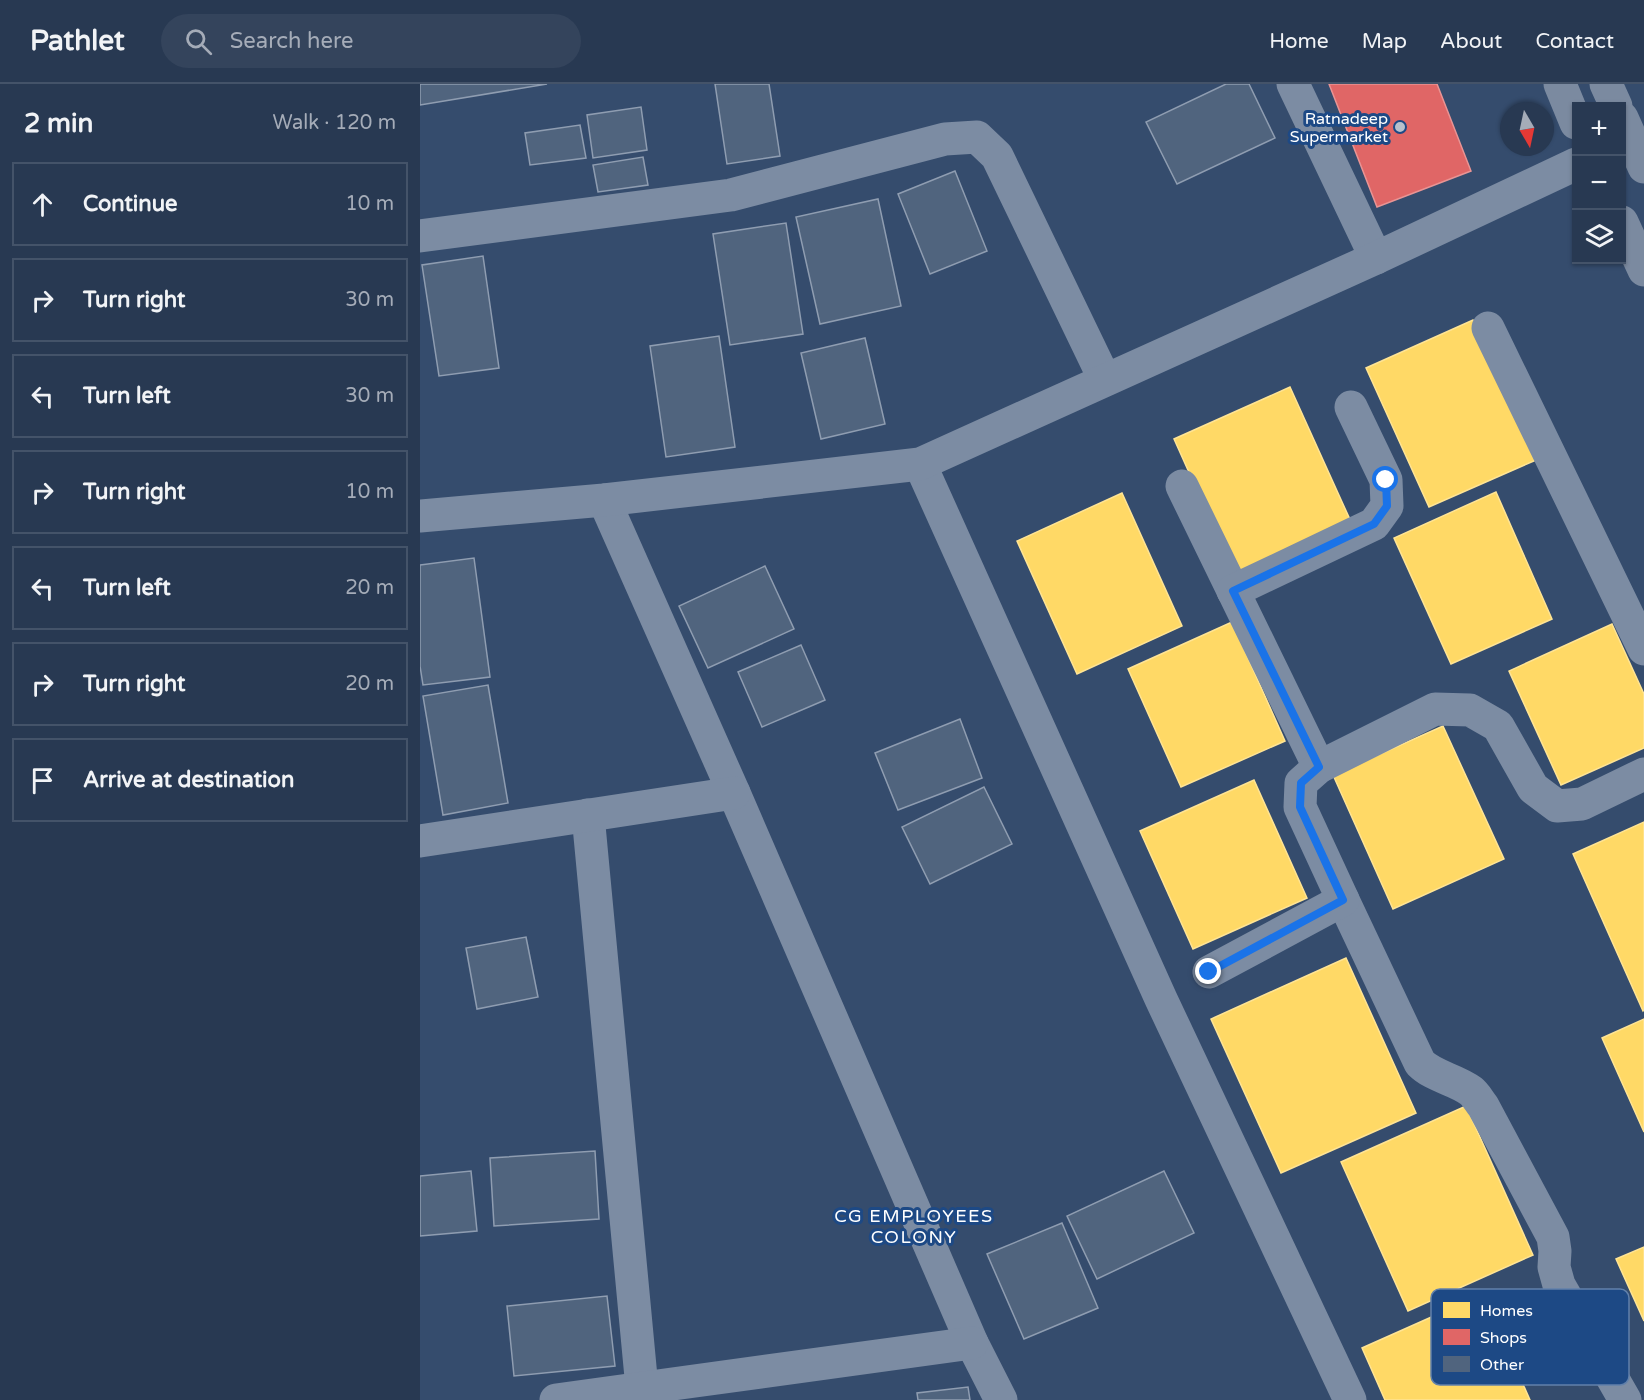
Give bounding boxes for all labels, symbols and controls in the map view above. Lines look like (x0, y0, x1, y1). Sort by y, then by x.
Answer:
search box (161, 14, 581, 68)
text: Pathlet (30, 24, 125, 58)
icon: search (182, 25, 215, 58)
text: Search here (230, 28, 353, 54)
text: Home (1269, 29, 1329, 54)
text: Map (1362, 29, 1407, 54)
text: About (1440, 29, 1502, 54)
text: Contact (1535, 29, 1614, 54)
north arrow (1500, 102, 1554, 156)
map controls (1572, 102, 1626, 264)
button: + (1572, 102, 1626, 156)
text: 2 min (24, 108, 93, 139)
place label: Ratnadeep Supermarket (1290, 109, 1388, 147)
text: Walk · 120 m (273, 111, 396, 135)
marker: Ratnadeep Supermarket (1393, 120, 1407, 134)
button: − (1572, 156, 1626, 210)
icon: ahead (26, 188, 59, 221)
text: Continue (83, 191, 178, 217)
text: 10 m (345, 192, 394, 216)
button: layers (1572, 210, 1626, 264)
icon: right (26, 284, 59, 317)
text: Turn right (83, 287, 185, 313)
text: 30 m (345, 288, 394, 312)
icon: left (26, 380, 59, 413)
text: Turn left (83, 383, 171, 409)
text: 30 m (345, 384, 394, 408)
route start (1372, 466, 1398, 492)
icon: right (26, 476, 59, 509)
text: Turn right (83, 479, 185, 505)
text: 10 m (345, 480, 394, 504)
icon: left (26, 572, 59, 605)
text: Turn left (83, 575, 171, 601)
text: 20 m (345, 576, 394, 600)
icon: right (26, 668, 59, 701)
text: Turn right (83, 671, 185, 697)
text: 20 m (345, 672, 394, 696)
icon: arrive (26, 764, 59, 797)
text: Arrive at destination (83, 767, 294, 793)
route end (1195, 958, 1221, 984)
district label: CG EMPLOYEES COLONY (834, 1205, 994, 1248)
legend (1431, 1289, 1629, 1385)
text: Homes (1480, 1301, 1533, 1321)
text: Shops (1480, 1328, 1527, 1348)
text: Other (1480, 1355, 1525, 1375)

